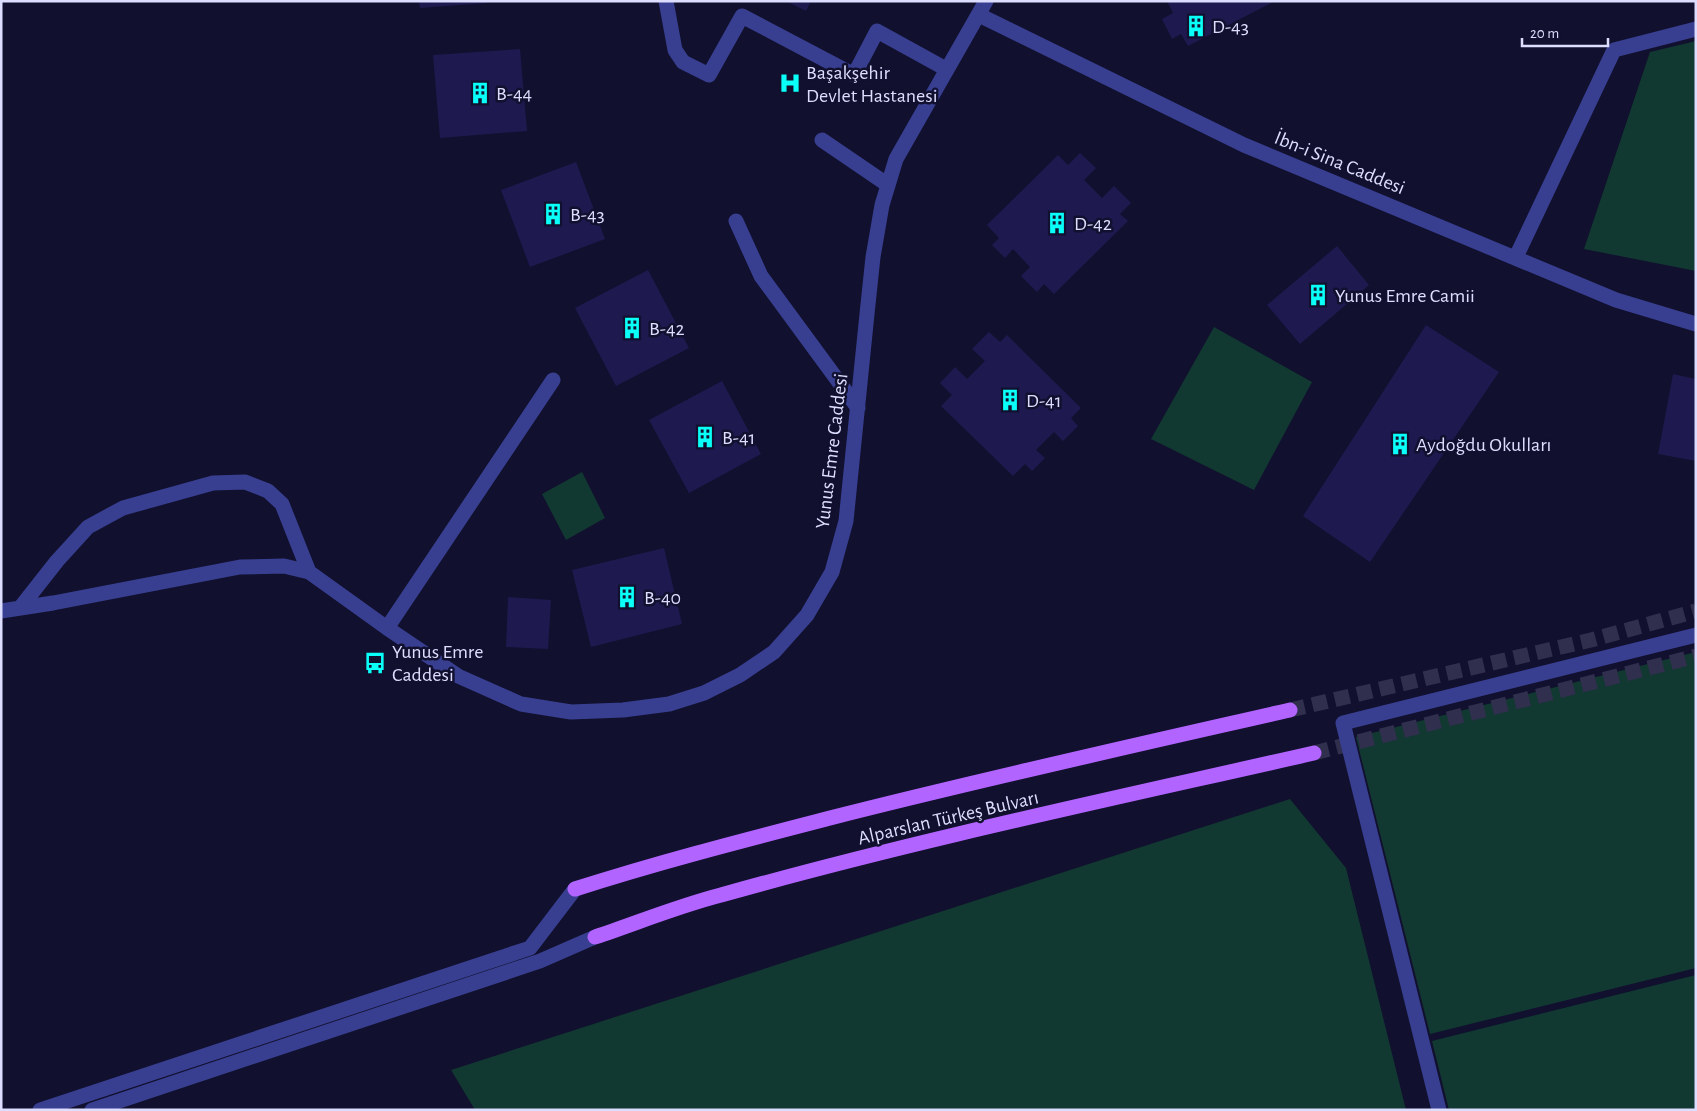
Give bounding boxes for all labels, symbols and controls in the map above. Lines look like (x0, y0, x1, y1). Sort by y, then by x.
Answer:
building icon: D-43 (1183, 13, 1209, 39)
scale bar (1522, 15, 1608, 47)
place label: D-43 (1212, 17, 1249, 37)
text: 20 m (1530, 26, 1559, 41)
place label: Başakşehir Devlet Hastanesi (806, 63, 938, 106)
hospital icon: Başakşehir Devlet Hastanesi (777, 70, 803, 96)
building icon: B-44 (467, 80, 493, 106)
place label: B-44 (496, 84, 532, 104)
street label: İbn-i Sina Caddesi (1271, 128, 1408, 198)
building icon: B-43 (540, 201, 566, 227)
place label: B-43 (570, 205, 605, 225)
building icon: D-42 (1044, 210, 1070, 236)
place label: D-42 (1074, 214, 1112, 234)
building icon: Yunus Emre Camii (1305, 282, 1331, 308)
place label: Yunus Emre Camii (1335, 286, 1475, 306)
building icon: B-42 (619, 315, 645, 341)
place label: B-42 (649, 319, 685, 339)
street label: Yunus Emre Caddesi (813, 372, 851, 530)
building icon: D-41 (997, 387, 1023, 413)
place label: D-41 (1026, 391, 1062, 411)
building icon: B-41 (692, 424, 718, 450)
place label: B-41 (722, 428, 755, 448)
building icon: Aydoğdu Okulları (1387, 431, 1413, 457)
place label: Aydoğdu Okulları (1416, 435, 1551, 455)
building icon: B-40 (614, 584, 640, 610)
place label: B-40 (644, 588, 681, 608)
place label: Yunus Emre Caddesi (392, 642, 483, 685)
bus stop icon: Yunus Emre Caddesi (362, 650, 388, 676)
street label: Alparslan Türkeş Bulvarı (856, 787, 1041, 849)

